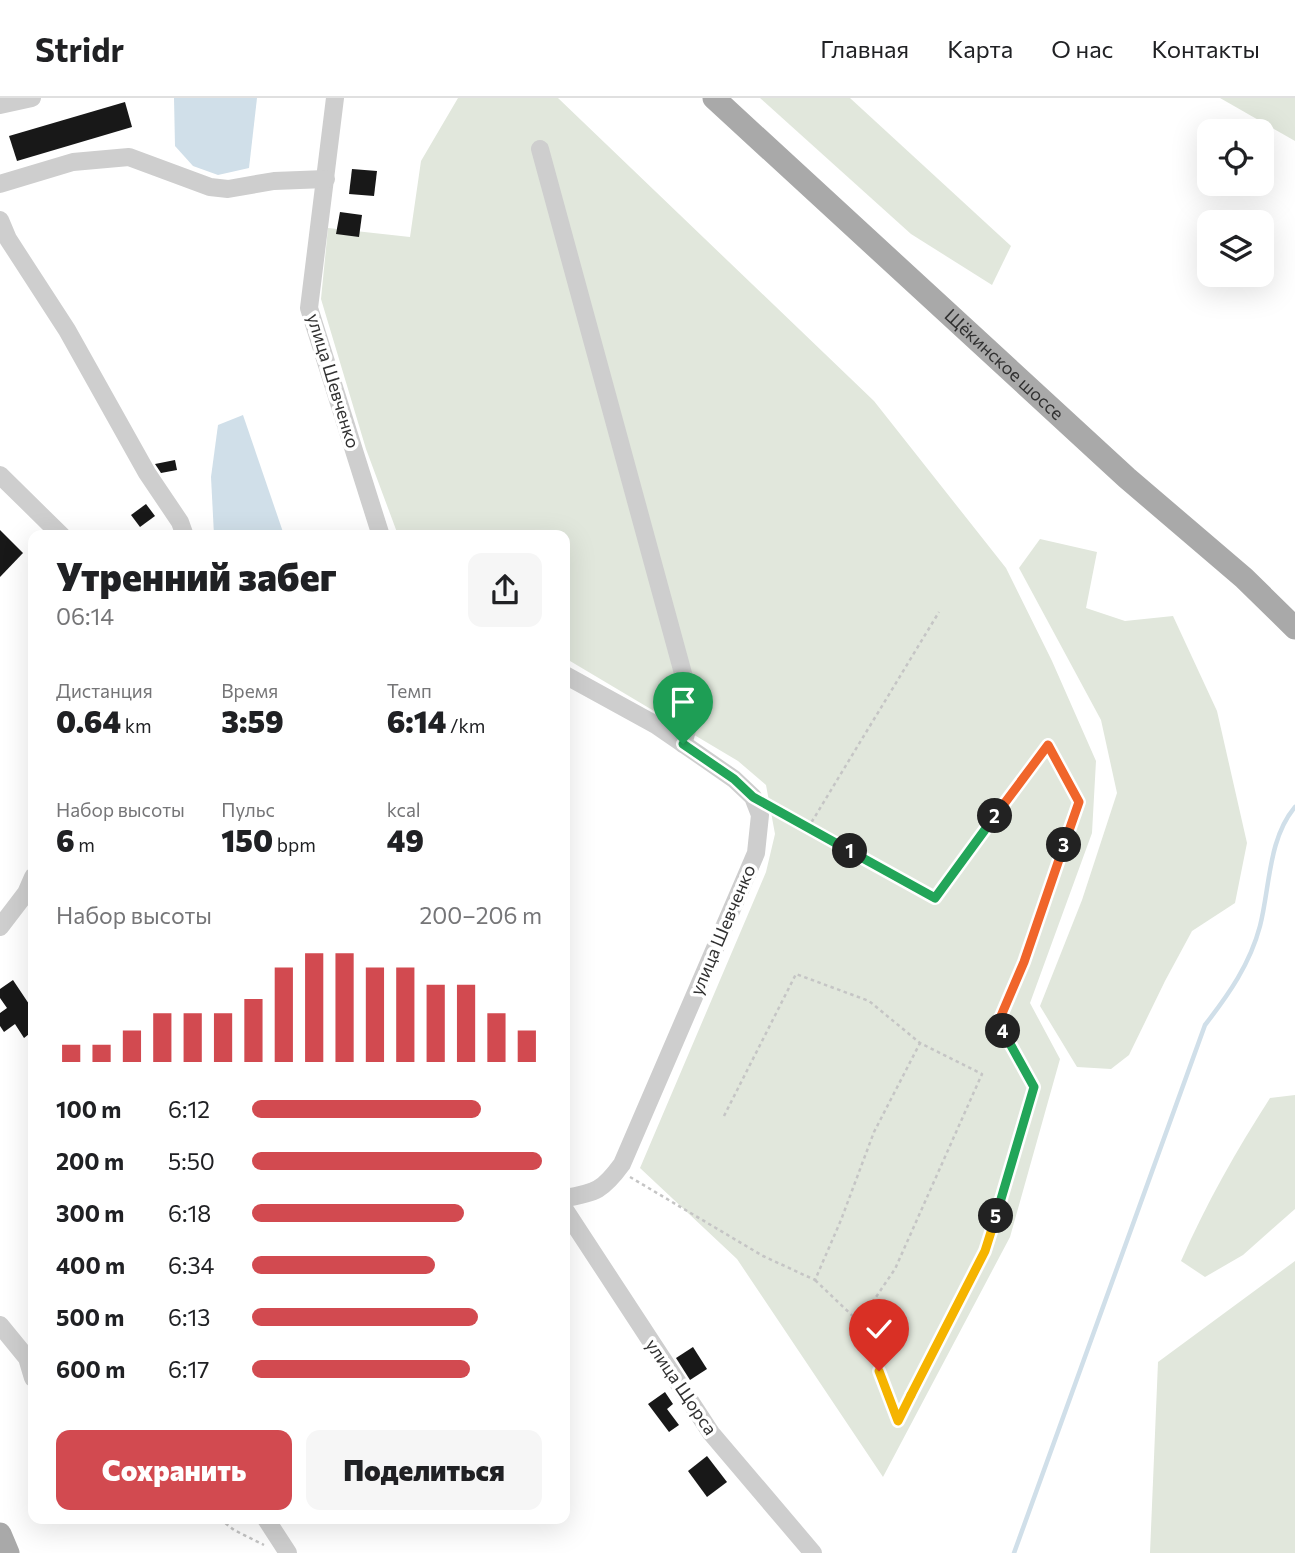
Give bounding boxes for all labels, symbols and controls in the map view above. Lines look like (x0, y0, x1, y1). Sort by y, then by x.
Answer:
text: Stridr (35, 28, 124, 69)
text: Главная (820, 34, 909, 63)
text: Карта (947, 34, 1013, 63)
text: О нас (1051, 34, 1113, 63)
text: Контакты (1151, 34, 1260, 63)
map controls (1197, 119, 1274, 287)
button: locate (1197, 119, 1274, 196)
button: layers (1197, 210, 1274, 287)
street label: Щёкинское шоссе (941, 304, 1069, 424)
street label: улица Шевченко (303, 311, 365, 451)
text: Утренний забег (56, 552, 337, 599)
button: share (468, 553, 542, 627)
text: 06:14 (56, 602, 114, 630)
pin (653, 672, 713, 744)
text: Дистанция (56, 679, 153, 702)
text: Время (221, 679, 278, 702)
text: Темп (387, 679, 432, 702)
icon: arrive (664, 683, 702, 721)
text: 0.64 (56, 702, 121, 739)
text: 3:59 (221, 702, 284, 739)
text: 6:14 (387, 702, 446, 739)
text: km (121, 714, 152, 737)
text: /km (446, 714, 485, 737)
text: Набор высоты (56, 798, 185, 821)
text: Пульс (221, 798, 275, 821)
text: kcal (387, 798, 421, 821)
pin: 2 (978, 798, 1012, 834)
text: 2 (989, 804, 1000, 827)
text: 6 (56, 821, 75, 858)
text: 150 (221, 821, 273, 858)
text: 49 (387, 821, 424, 858)
pin: 3 (1046, 828, 1082, 862)
text: m (75, 833, 95, 856)
text: bpm (273, 833, 316, 856)
text: 3 (1058, 833, 1069, 856)
pin: 1 (832, 834, 868, 868)
text: 1 (845, 839, 854, 862)
street label: улица Шевченко (685, 861, 760, 998)
text: Набор высоты (56, 901, 212, 929)
text: 200–206 m (420, 901, 542, 929)
pin: 4 (986, 1014, 1020, 1048)
text: 4 (997, 1019, 1008, 1042)
text: 100 m (56, 1095, 121, 1123)
text: 6:12 (168, 1095, 210, 1123)
text: 200 m (56, 1147, 124, 1175)
text: 5:50 (168, 1147, 215, 1175)
pin: 5 (978, 1198, 1014, 1234)
text: 300 m (56, 1199, 124, 1227)
text: 6:18 (168, 1199, 211, 1227)
text: 5 (990, 1204, 1001, 1227)
text: 400 m (56, 1251, 125, 1279)
text: 6:34 (168, 1251, 214, 1279)
pin (849, 1299, 909, 1371)
text: 500 m (56, 1303, 124, 1331)
text: 6:13 (168, 1303, 210, 1331)
icon: check (860, 1310, 898, 1348)
street label: улица Щорса (642, 1334, 722, 1439)
text: 600 m (56, 1355, 125, 1383)
text: 6:17 (168, 1355, 209, 1383)
button: Сохранить (56, 1430, 292, 1510)
button: Поделиться (306, 1430, 542, 1510)

